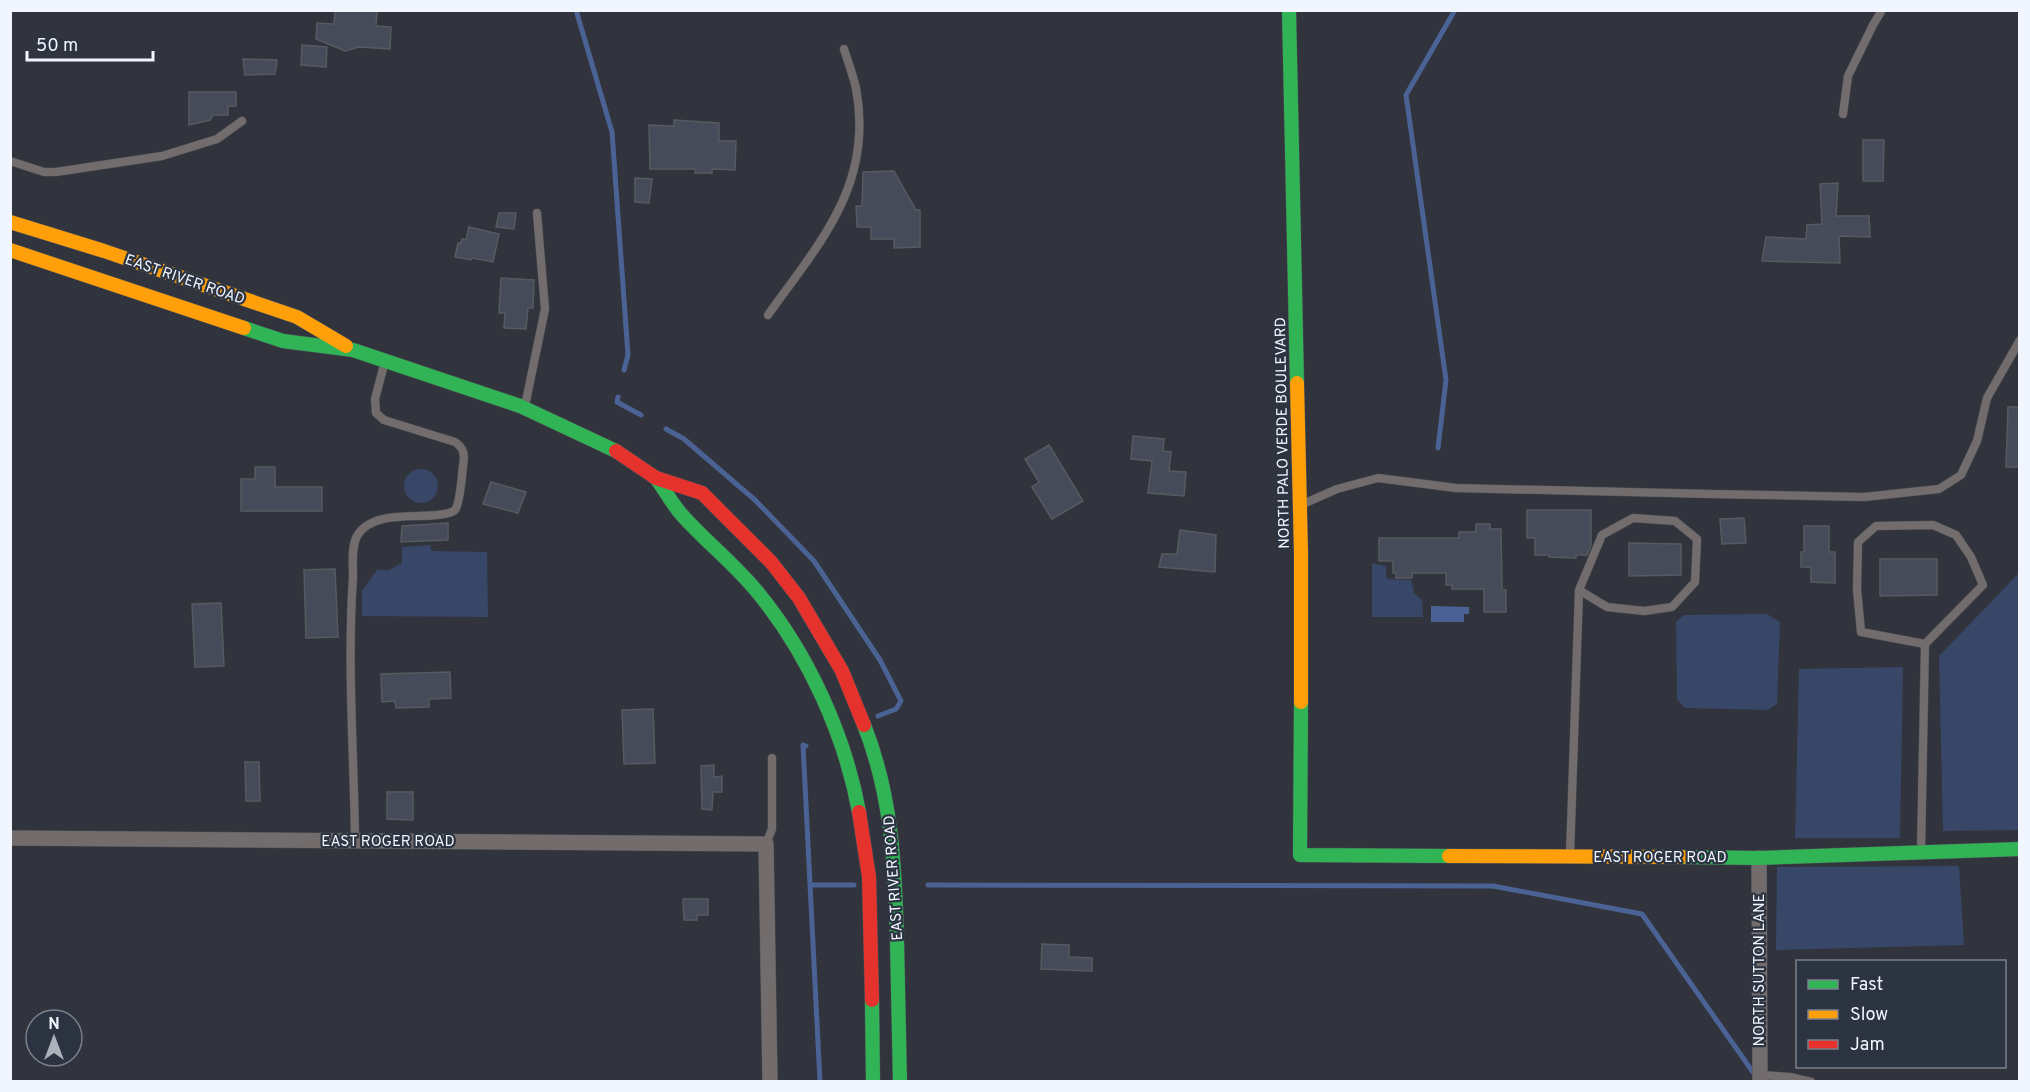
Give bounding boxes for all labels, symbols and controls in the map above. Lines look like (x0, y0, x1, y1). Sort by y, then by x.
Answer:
scale bar (27, 24, 153, 62)
text: 50 m (36, 35, 78, 58)
street label: EAST RIVER ROAD (122, 251, 247, 310)
street label: NORTH PALO VERDE BOULEVARD (1272, 317, 1295, 549)
street label: EAST RIVER ROAD (881, 815, 908, 941)
street label: EAST ROGER ROAD (321, 833, 455, 852)
street label: EAST ROGER ROAD (1593, 849, 1727, 868)
street label: NORTH SUTTON LANE (1751, 893, 1770, 1047)
legend (1796, 960, 2006, 1068)
text: Fast (1850, 974, 1883, 997)
text: Slow (1850, 1004, 1888, 1027)
north arrow (24, 1008, 84, 1068)
text: N (48, 1015, 60, 1035)
text: Jam (1850, 1034, 1885, 1057)

